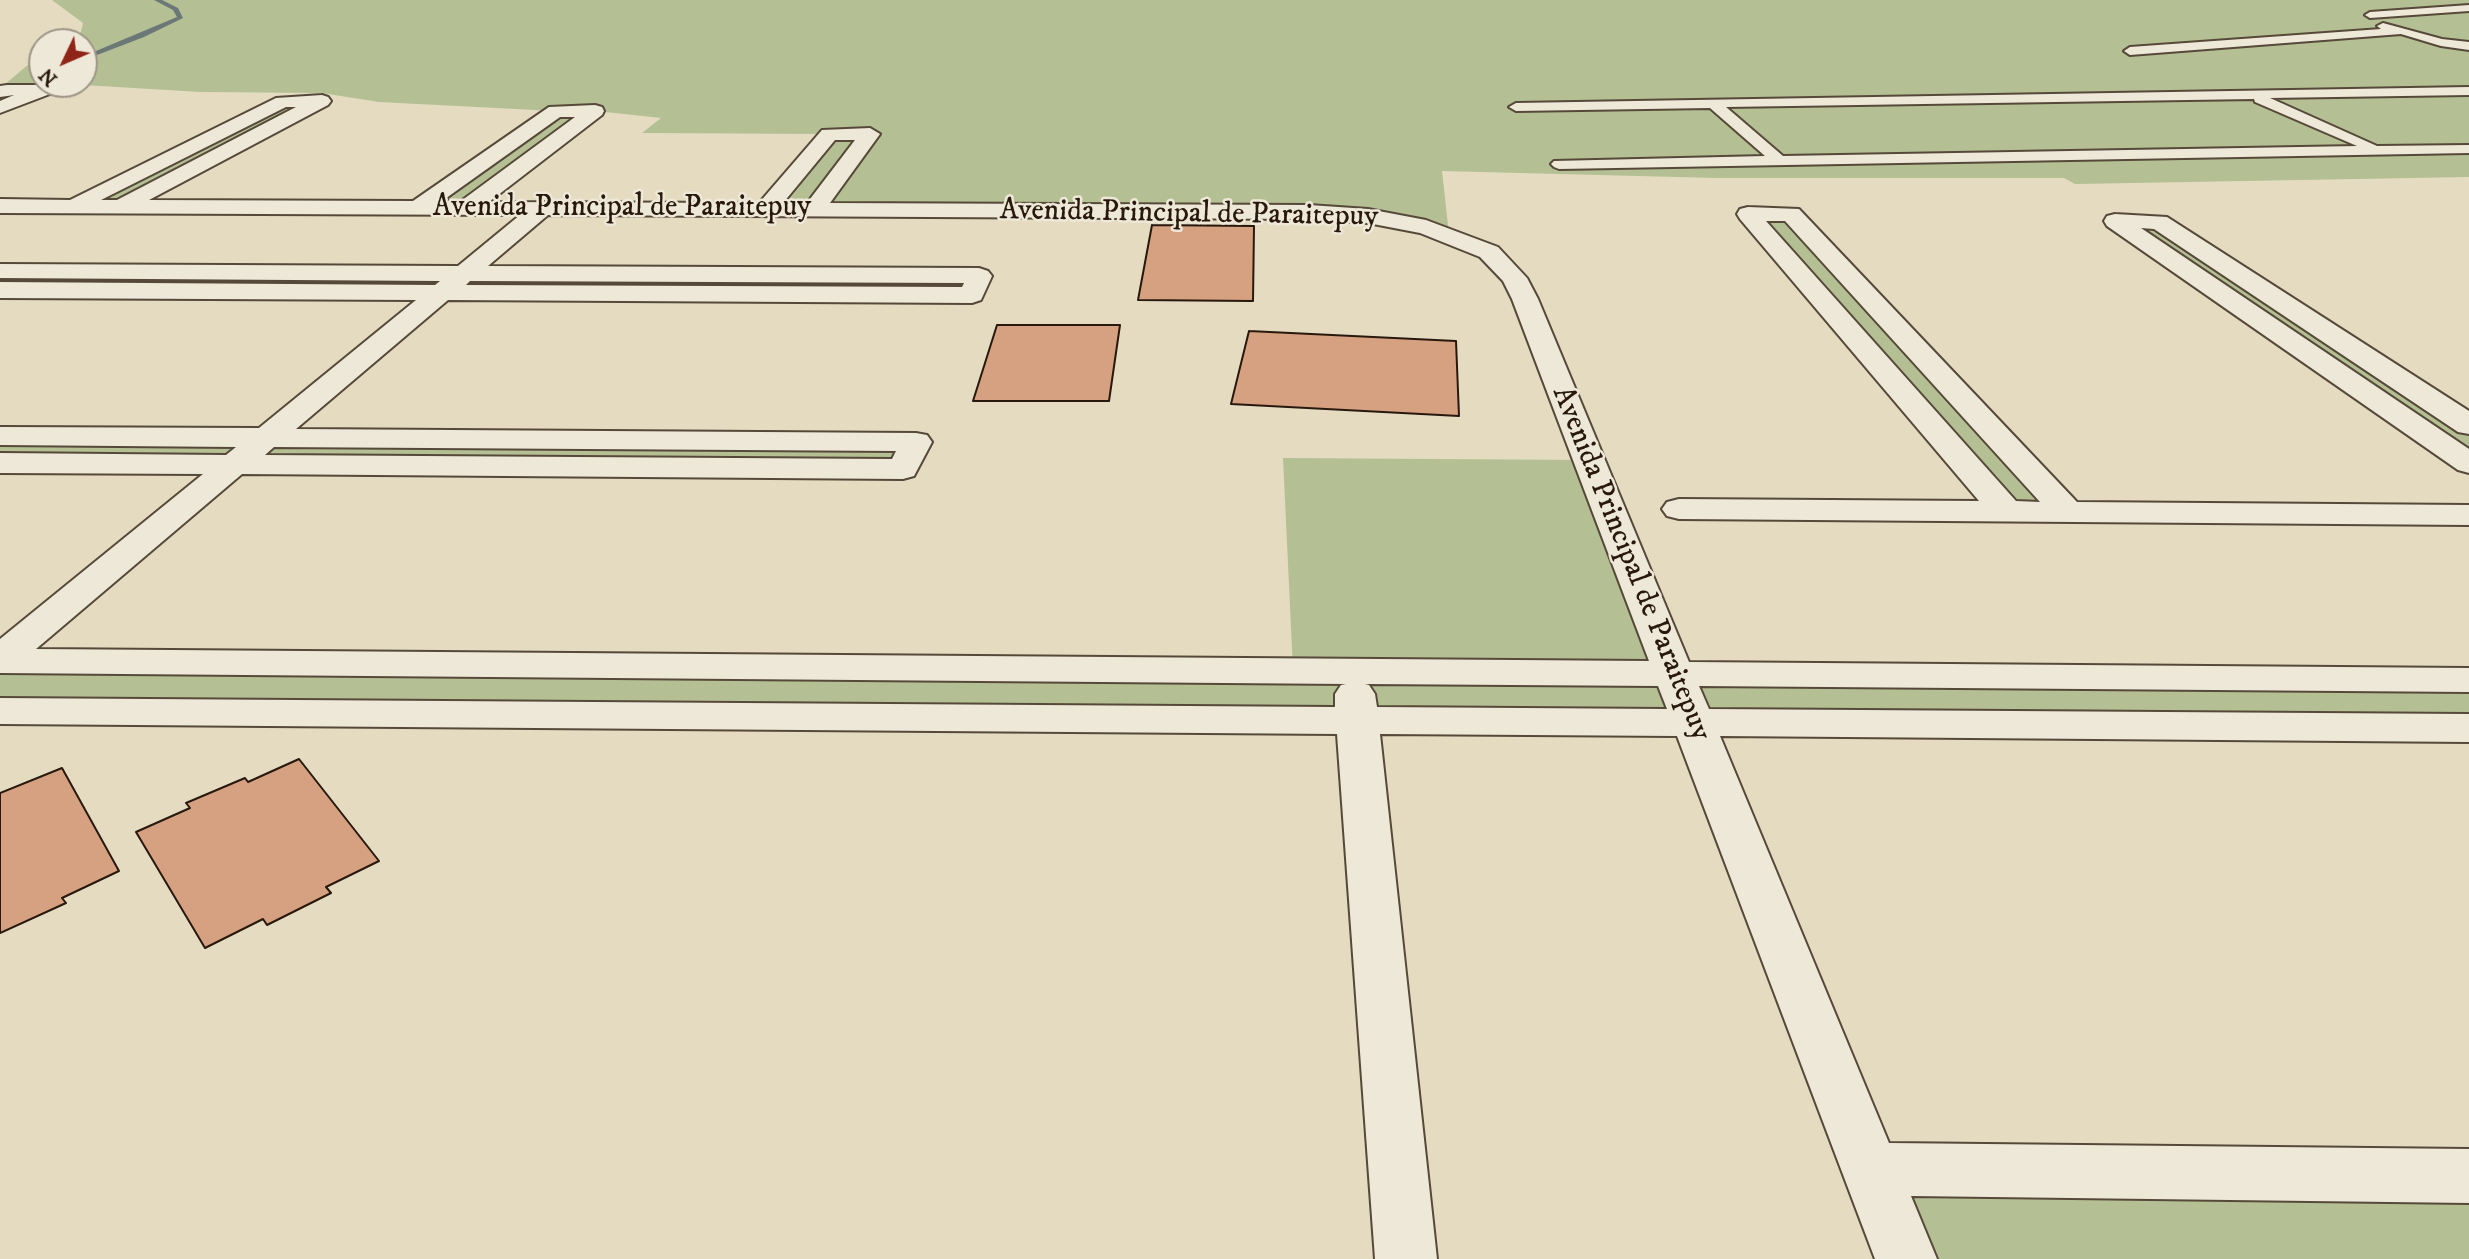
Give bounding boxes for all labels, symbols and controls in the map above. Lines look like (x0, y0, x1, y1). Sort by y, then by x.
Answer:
north arrow (28, 28, 98, 98)
text: N (35, 63, 63, 90)
street label: Avenida Principal de Paraitepuy (433, 191, 811, 227)
street label: Avenida Principal de Paraitepuy (999, 194, 1379, 236)
street label: Avenida Principal de Paraitepuy (1542, 382, 1718, 746)

